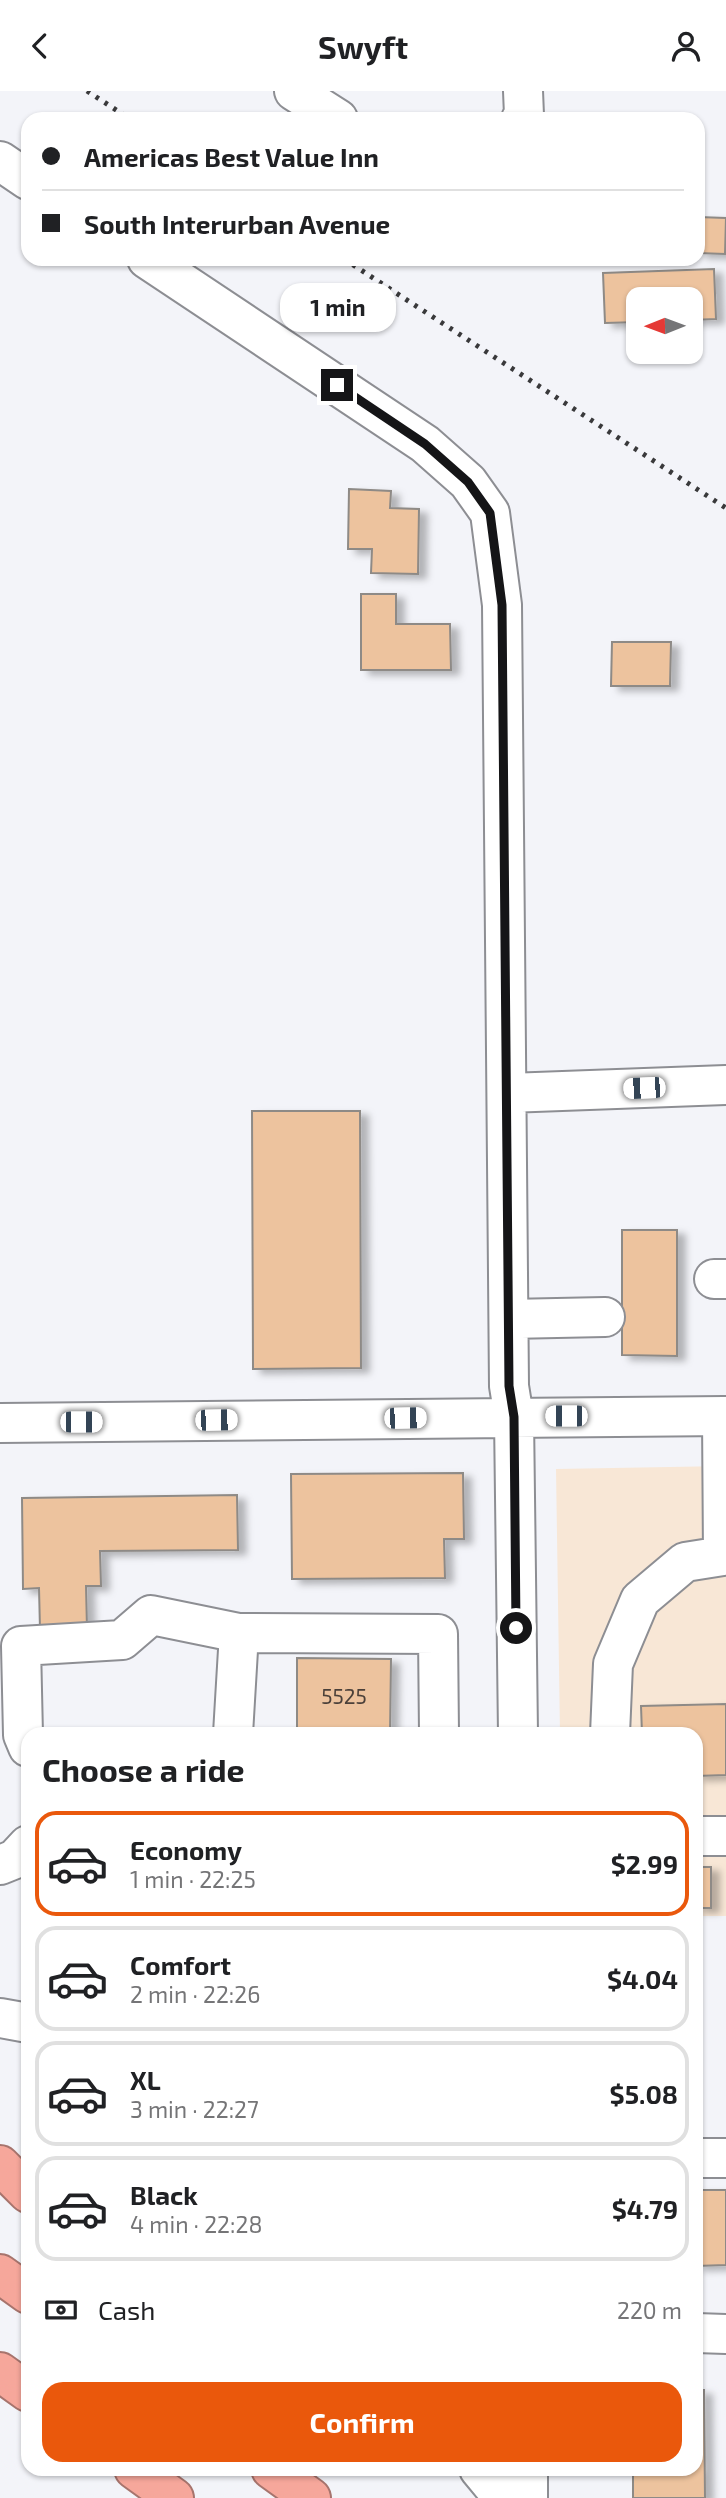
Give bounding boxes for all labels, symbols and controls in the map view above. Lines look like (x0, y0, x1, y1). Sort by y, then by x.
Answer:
icon: back (21, 27, 59, 65)
text: Swyft (318, 27, 408, 65)
icon: person (667, 27, 705, 65)
text: Americas Best Value Inn (84, 141, 379, 172)
text: South Interurban Avenue (84, 208, 390, 239)
callout: 1 min (279, 283, 395, 333)
north arrow (626, 287, 704, 364)
map controls (626, 287, 703, 364)
text: 1 min (310, 293, 366, 321)
route end (321, 369, 353, 401)
car (623, 1077, 666, 1099)
car (546, 1406, 588, 1427)
car (384, 1407, 427, 1429)
car (195, 1409, 238, 1431)
car (61, 1412, 103, 1433)
route start (500, 1612, 532, 1644)
house number: 5525 (321, 1683, 367, 1708)
text: Choose a ride (42, 1750, 245, 1788)
icon: car (46, 1832, 109, 1895)
text: Economy (130, 1834, 242, 1865)
text: $2.99 (611, 1848, 678, 1879)
text: 1 min · 22:25 (130, 1865, 256, 1893)
icon: car (46, 1947, 109, 2010)
text: Comfort (130, 1949, 231, 1980)
text: $4.04 (607, 1963, 678, 1994)
text: 2 min · 22:26 (130, 1980, 260, 2008)
icon: car (46, 2062, 109, 2125)
text: XL (130, 2064, 161, 2095)
text: $5.08 (610, 2078, 678, 2109)
text: 3 min · 22:27 (130, 2095, 259, 2123)
icon: car (46, 2177, 109, 2240)
text: Black (130, 2179, 198, 2210)
text: $4.79 (612, 2193, 678, 2224)
text: 4 min · 22:28 (130, 2210, 262, 2238)
icon: cash (42, 2291, 80, 2329)
text: Cash (98, 2294, 155, 2325)
text: 220 m (617, 2296, 682, 2324)
button: Confirm (42, 2382, 682, 2462)

